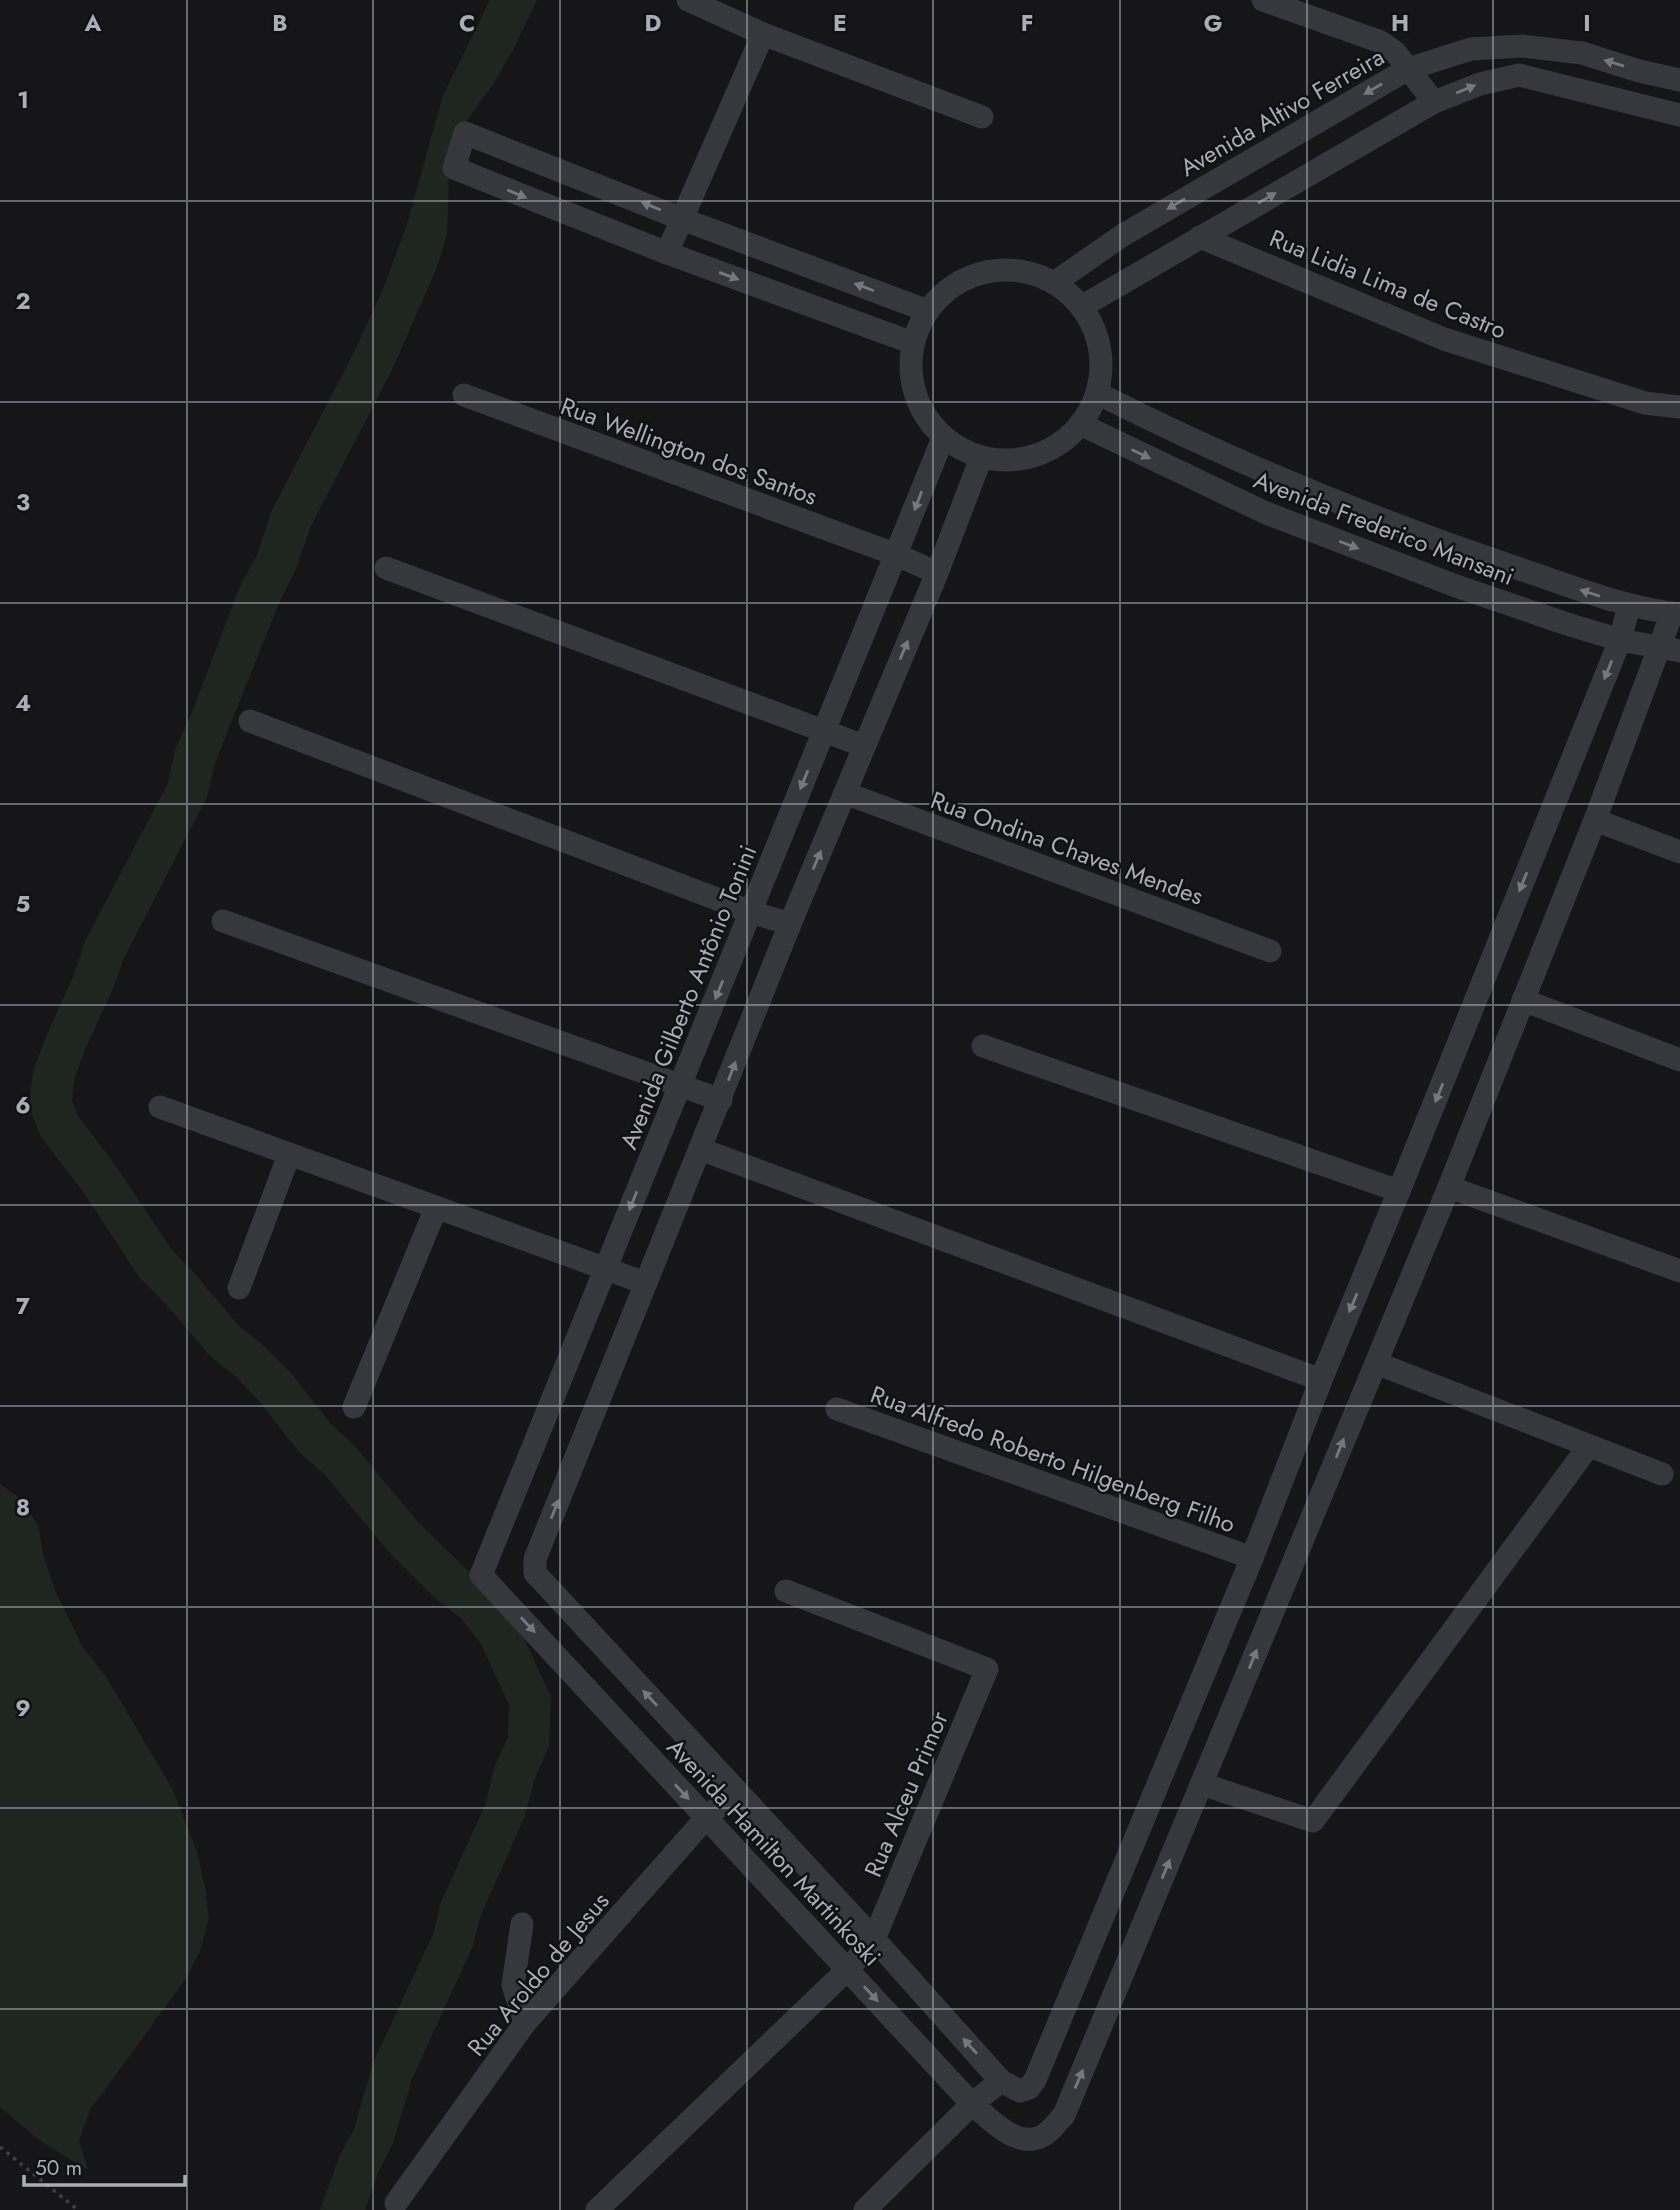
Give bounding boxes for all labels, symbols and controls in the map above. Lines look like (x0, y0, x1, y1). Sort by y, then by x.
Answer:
text: A (84, 6, 102, 40)
text: B (272, 6, 288, 40)
text: C (459, 6, 475, 40)
text: D (645, 6, 662, 40)
text: E (833, 6, 847, 40)
text: F (1021, 6, 1033, 40)
text: G (1204, 6, 1222, 40)
text: H (1391, 6, 1409, 40)
text: I (1583, 6, 1591, 40)
street label: Avenida Altivo Ferreira (1173, 39, 1391, 185)
one-way arrow (1603, 58, 1624, 68)
text: 1 (17, 83, 29, 117)
one-way arrow (1363, 83, 1382, 95)
one-way arrow (1456, 84, 1477, 95)
one-way arrow (507, 188, 528, 199)
one-way arrow (1257, 192, 1276, 205)
one-way arrow (1167, 198, 1186, 210)
one-way arrow (641, 201, 662, 212)
street label: Rua Lidia Lima de Castro (1264, 220, 1512, 348)
one-way arrow (719, 271, 740, 282)
one-way arrow (854, 281, 875, 292)
text: 2 (15, 284, 31, 318)
street label: Rua Wellington dos Santos (556, 388, 822, 514)
one-way arrow (1131, 448, 1151, 460)
street label: Avenida Frederico Mansani (1249, 462, 1519, 594)
text: 3 (16, 485, 30, 519)
one-way arrow (913, 491, 924, 512)
one-way arrow (1339, 540, 1360, 551)
one-way arrow (1579, 587, 1600, 598)
one-way arrow (898, 640, 910, 660)
one-way arrow (1602, 660, 1613, 681)
text: 4 (15, 686, 31, 720)
one-way arrow (799, 769, 810, 790)
street label: Rua Ondina Chaves Mendes (926, 782, 1208, 914)
street label: Avenida Gilberto Antônio Tonini (611, 840, 765, 1154)
one-way arrow (811, 850, 823, 870)
one-way arrow (1518, 871, 1529, 892)
text: 5 (16, 887, 30, 921)
one-way arrow (713, 980, 724, 1001)
one-way arrow (727, 1061, 738, 1082)
one-way arrow (1433, 1082, 1444, 1103)
text: 6 (15, 1088, 31, 1122)
one-way arrow (628, 1191, 639, 1212)
text: 7 (16, 1289, 30, 1323)
one-way arrow (1347, 1293, 1358, 1314)
street label: Rua Alfredo Roberto Hilgenberg Filho (866, 1377, 1240, 1541)
one-way arrow (1335, 1438, 1346, 1459)
text: 8 (16, 1490, 30, 1524)
one-way arrow (549, 1499, 560, 1520)
one-way arrow (519, 1616, 535, 1633)
one-way arrow (1248, 1648, 1259, 1669)
one-way arrow (643, 1690, 659, 1707)
text: 9 (15, 1691, 31, 1725)
street label: Rua Alceu Primor (855, 1705, 957, 1882)
street label: Avenida Hamilton Martinkoski (659, 1730, 889, 1974)
one-way arrow (674, 1783, 690, 1800)
one-way arrow (1161, 1858, 1172, 1879)
street label: Rua Aroldo de Jesus (459, 1884, 617, 2064)
one-way arrow (863, 1985, 879, 2003)
one-way arrow (963, 2038, 979, 2055)
one-way arrow (1073, 2069, 1085, 2089)
scale bar (24, 2144, 186, 2188)
text: 50 m (35, 2153, 82, 2183)

